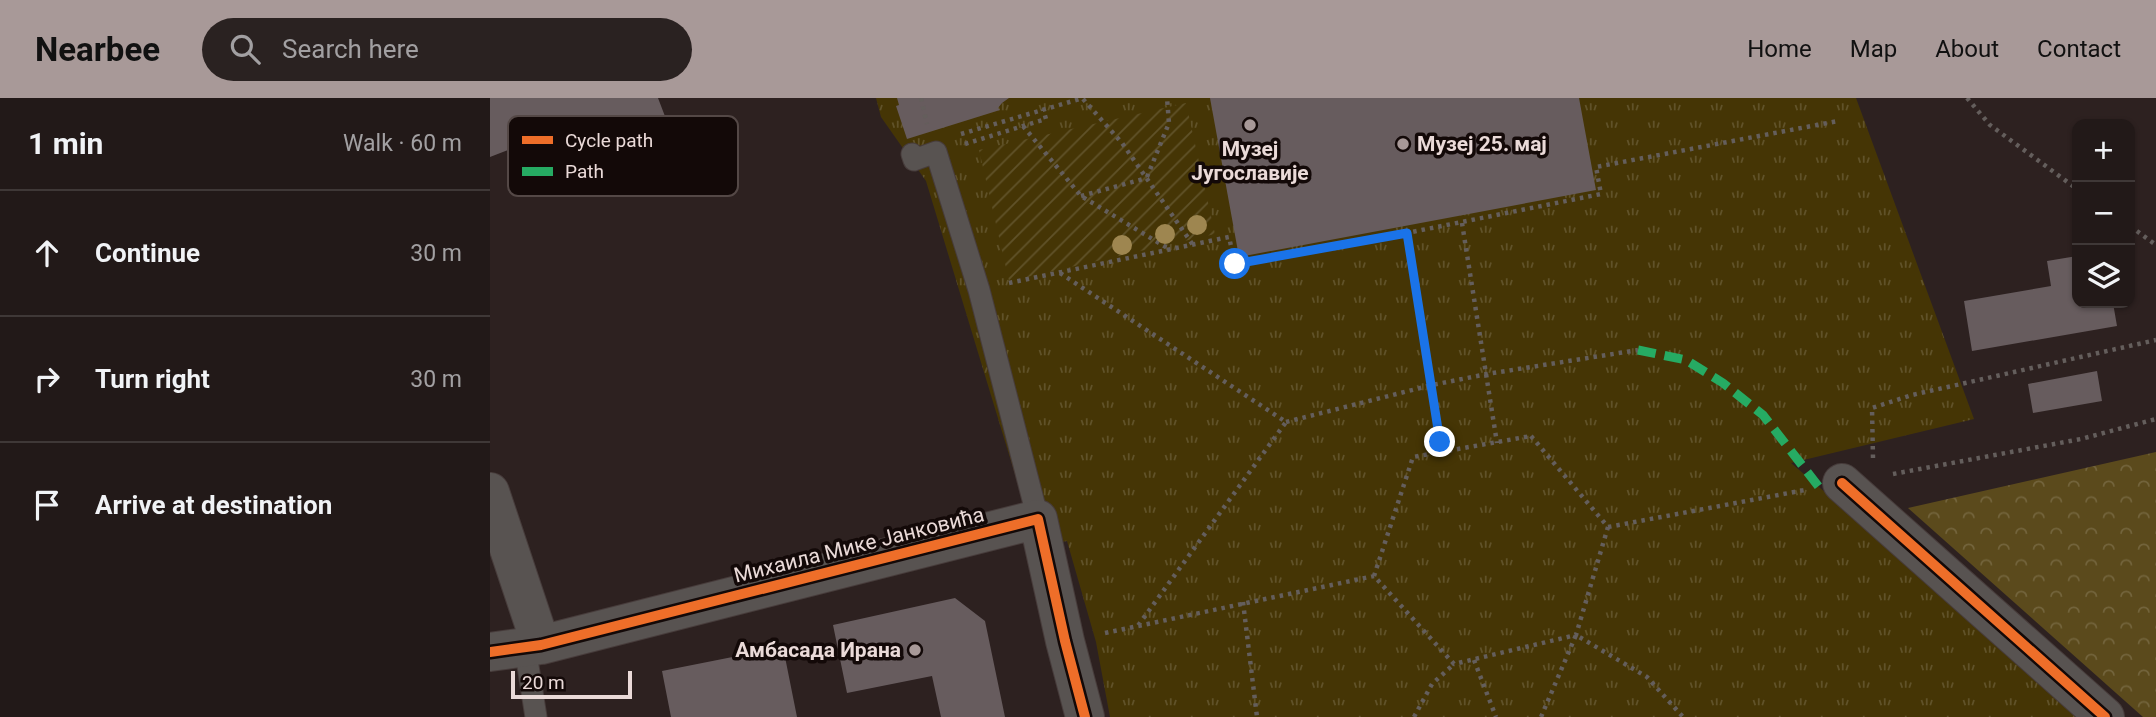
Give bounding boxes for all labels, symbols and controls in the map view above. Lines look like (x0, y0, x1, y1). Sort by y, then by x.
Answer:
search box (202, 18, 692, 81)
text: Nearbee (35, 30, 160, 69)
icon: search (226, 30, 264, 68)
text: Search here (282, 34, 419, 64)
text: Home (1747, 35, 1812, 63)
text: Map (1850, 35, 1897, 63)
text: About (1935, 35, 1999, 63)
text: Contact (2037, 35, 2121, 63)
legend (508, 116, 738, 196)
marker: Музеј Југославије (1242, 117, 1258, 133)
map controls (2072, 119, 2135, 308)
button: + (2072, 119, 2135, 182)
text: 1 min (28, 126, 103, 161)
text: Cycle path (565, 129, 653, 152)
text: Walk · 60 m (343, 130, 462, 157)
place label: Музеј 25. мај (1417, 132, 1547, 156)
marker: Музеј 25. мај (1395, 136, 1411, 152)
place label: Музеј Југославије (1191, 137, 1309, 185)
text: Path (565, 160, 604, 183)
button: − (2072, 182, 2135, 245)
icon: ahead (28, 234, 66, 272)
text: Continue (95, 238, 200, 268)
text: 30 m (410, 240, 462, 267)
button: layers (2072, 245, 2135, 308)
route start (1219, 248, 1250, 279)
icon: right (28, 360, 66, 398)
text: Turn right (95, 364, 210, 394)
text: 30 m (410, 366, 462, 393)
route end (1424, 426, 1455, 457)
icon: arrive (28, 486, 66, 524)
text: Arrive at destination (95, 490, 332, 520)
street label: Михаила Мике Јанковића (731, 502, 987, 588)
place label: Амбасада Ирана (735, 638, 901, 662)
marker: Амбасада Ирана (907, 642, 923, 658)
scale bar (511, 668, 632, 700)
text: 20 m (522, 671, 565, 694)

